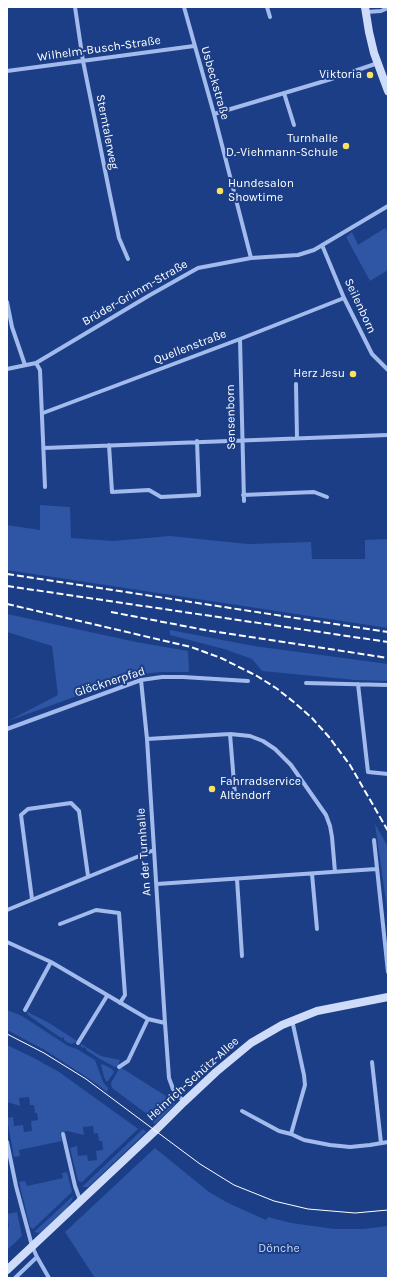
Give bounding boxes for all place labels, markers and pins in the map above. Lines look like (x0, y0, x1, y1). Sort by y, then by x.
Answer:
place label: Viktoria (319, 68, 362, 82)
marker: Viktoria (365, 70, 375, 80)
place label: Turnhalle D.-Viehmann-Schule (226, 132, 338, 160)
marker: Turnhalle D.-Viehmann-Schule (341, 141, 351, 151)
place label: Hundesalon Showtime (228, 177, 294, 205)
marker: Hundesalon Showtime (215, 186, 225, 196)
place label: Herz Jesu (293, 367, 345, 381)
marker: Herz Jesu (348, 369, 358, 379)
place label: Fahrradservice Altendorf (220, 775, 301, 803)
marker: Fahrradservice Altendorf (207, 784, 217, 794)

